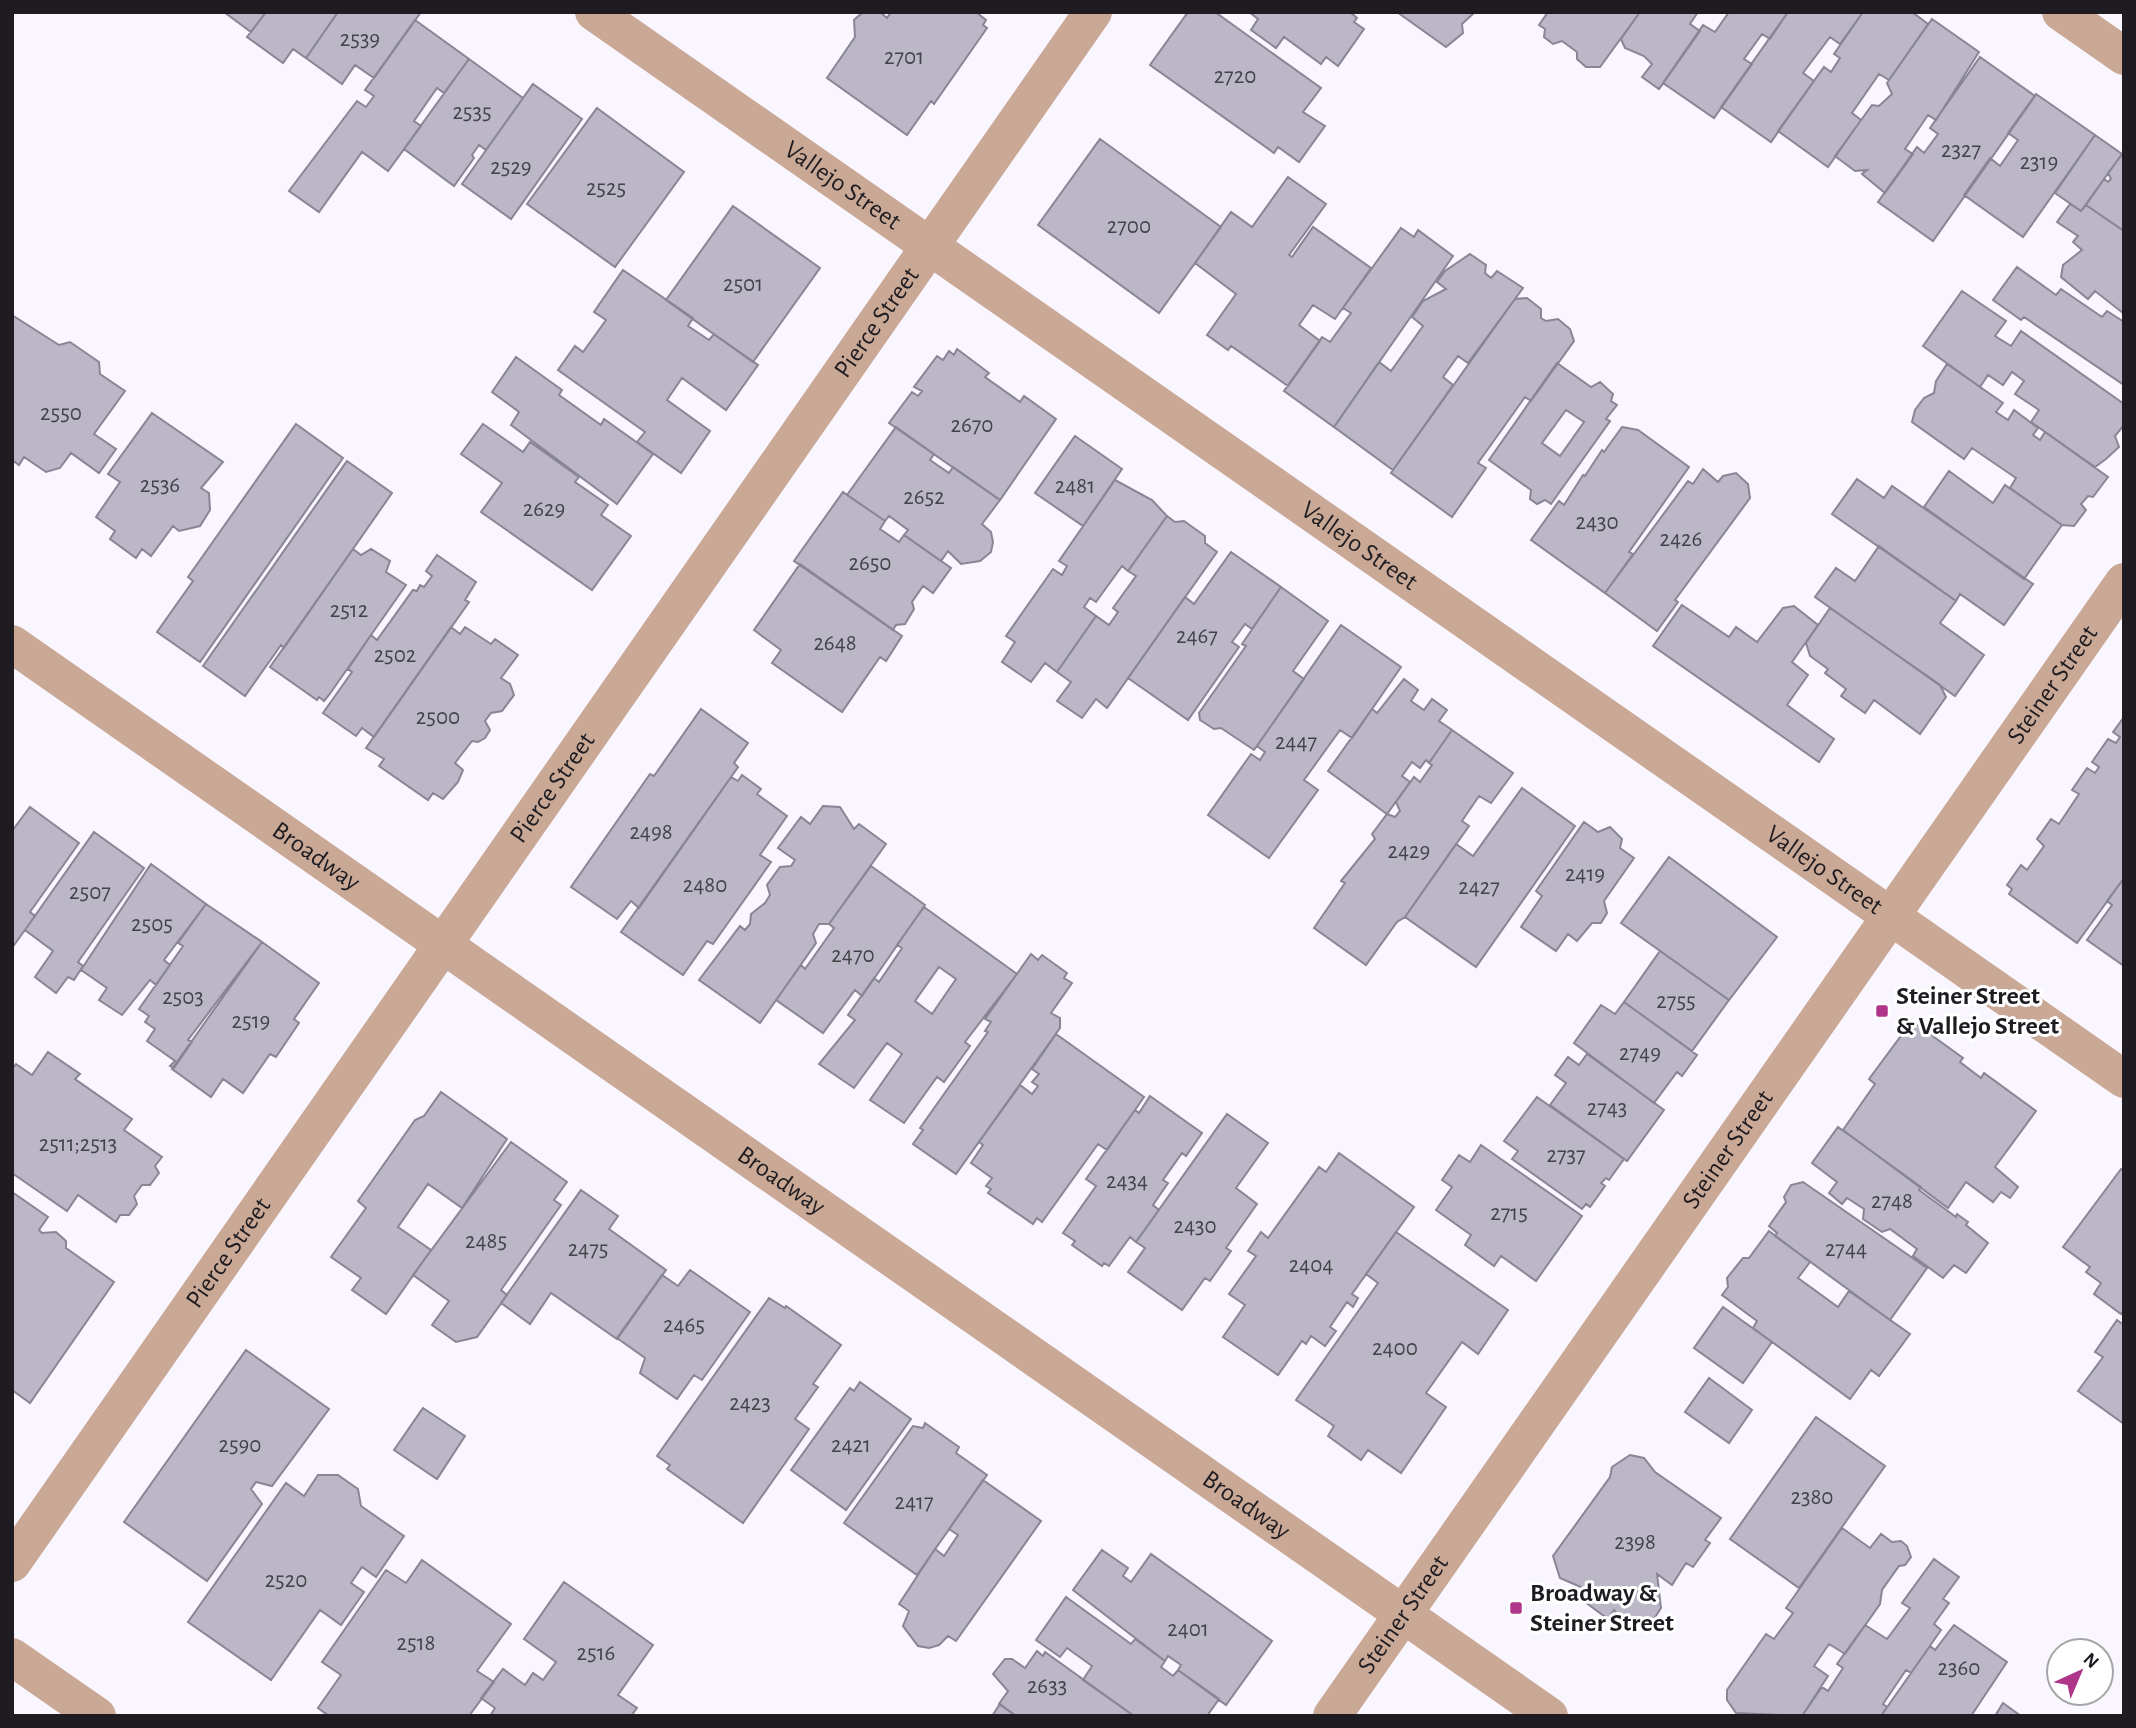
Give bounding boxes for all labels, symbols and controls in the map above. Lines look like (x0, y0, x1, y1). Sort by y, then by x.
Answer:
house number: 2539 (340, 28, 380, 51)
house number: 2701 (884, 46, 924, 69)
house number: 2720 (1214, 65, 1256, 88)
house number: 2535 (452, 101, 492, 124)
street label: Vallejo Street (780, 136, 905, 235)
house number: 2327 (1941, 139, 1981, 162)
house number: 2319 (2020, 151, 2058, 174)
house number: 2529 (490, 156, 532, 179)
house number: 2525 (586, 177, 626, 200)
house number: 2700 (1107, 215, 1151, 238)
street label: Pierce Street (829, 263, 924, 382)
house number: 2501 (723, 273, 763, 296)
house number: 2550 (40, 402, 82, 425)
house number: 2670 (950, 414, 994, 437)
house number: 2536 (140, 474, 180, 497)
house number: 2481 (1055, 475, 1095, 498)
house number: 2652 (903, 486, 945, 509)
street label: Vallejo Street (1296, 496, 1422, 595)
house number: 2629 (523, 498, 565, 521)
house number: 2430 (1575, 511, 1619, 534)
house number: 2426 (1660, 528, 1702, 551)
house number: 2650 (848, 552, 892, 575)
house number: 2512 (330, 599, 368, 622)
street label: Steiner Street (2002, 621, 2102, 749)
house number: 2467 (1176, 625, 1218, 648)
house number: 2648 (813, 632, 857, 655)
house number: 2502 (374, 644, 416, 667)
house number: 2500 (416, 706, 460, 729)
street label: Pierce Street (505, 728, 600, 848)
house number: 2447 (1275, 731, 1317, 754)
street label: Broadway (268, 817, 365, 896)
house number: 2498 (629, 821, 673, 844)
street label: Vallejo Street (1761, 821, 1887, 919)
house number: 2429 (1388, 840, 1430, 863)
house number: 2419 (1565, 863, 1605, 886)
house number: 2480 (683, 874, 727, 897)
house number: 2427 (1458, 876, 1500, 899)
house number: 2507 (69, 881, 111, 904)
house number: 2505 (131, 913, 173, 936)
house number: 2470 (831, 944, 875, 967)
place label: Steiner Street & Vallejo Street (1896, 983, 2059, 1039)
house number: 2503 (162, 986, 204, 1009)
house number: 2755 (1656, 990, 1696, 1013)
marker: Steiner Street & Vallejo Street (1874, 1003, 1890, 1019)
house number: 2519 (232, 1010, 270, 1033)
house number: 2749 (1619, 1042, 1661, 1065)
street label: Steiner Street (1678, 1086, 1778, 1213)
house number: 2743 (1587, 1097, 1627, 1120)
house number: 2511;2513 (39, 1133, 117, 1156)
street label: Broadway (733, 1141, 830, 1220)
house number: 2737 (1546, 1144, 1586, 1167)
house number: 2434 (1106, 1170, 1148, 1193)
house number: 2748 (1871, 1190, 1913, 1213)
street label: Pierce Street (181, 1193, 275, 1313)
house number: 2715 (1490, 1202, 1528, 1225)
house number: 2430 (1173, 1215, 1217, 1238)
house number: 2485 (465, 1230, 507, 1253)
house number: 2475 (568, 1238, 608, 1261)
house number: 2744 (1825, 1238, 1867, 1261)
house number: 2404 (1289, 1254, 1333, 1277)
house number: 2465 (663, 1314, 705, 1337)
house number: 2400 (1372, 1337, 1418, 1360)
house number: 2423 (729, 1392, 771, 1415)
house number: 2590 (218, 1434, 262, 1457)
house number: 2421 (831, 1434, 871, 1457)
street label: Broadway (1198, 1466, 1295, 1544)
house number: 2380 (1791, 1486, 1834, 1509)
house number: 2417 (894, 1491, 934, 1514)
house number: 2398 (1614, 1531, 1656, 1554)
street label: Steiner Street (1353, 1550, 1453, 1678)
house number: 2520 (265, 1569, 307, 1592)
place label: Broadway & Steiner Street (1530, 1580, 1674, 1636)
marker: Broadway & Steiner Street (1508, 1600, 1524, 1616)
house number: 2401 (1167, 1618, 1209, 1641)
house number: 2518 (397, 1632, 435, 1655)
north arrow (2045, 1637, 2115, 1707)
house number: 2516 (577, 1642, 615, 1665)
text: N (2079, 1649, 2102, 1672)
house number: 2360 (1938, 1657, 1980, 1680)
house number: 2633 (1027, 1675, 1067, 1698)

